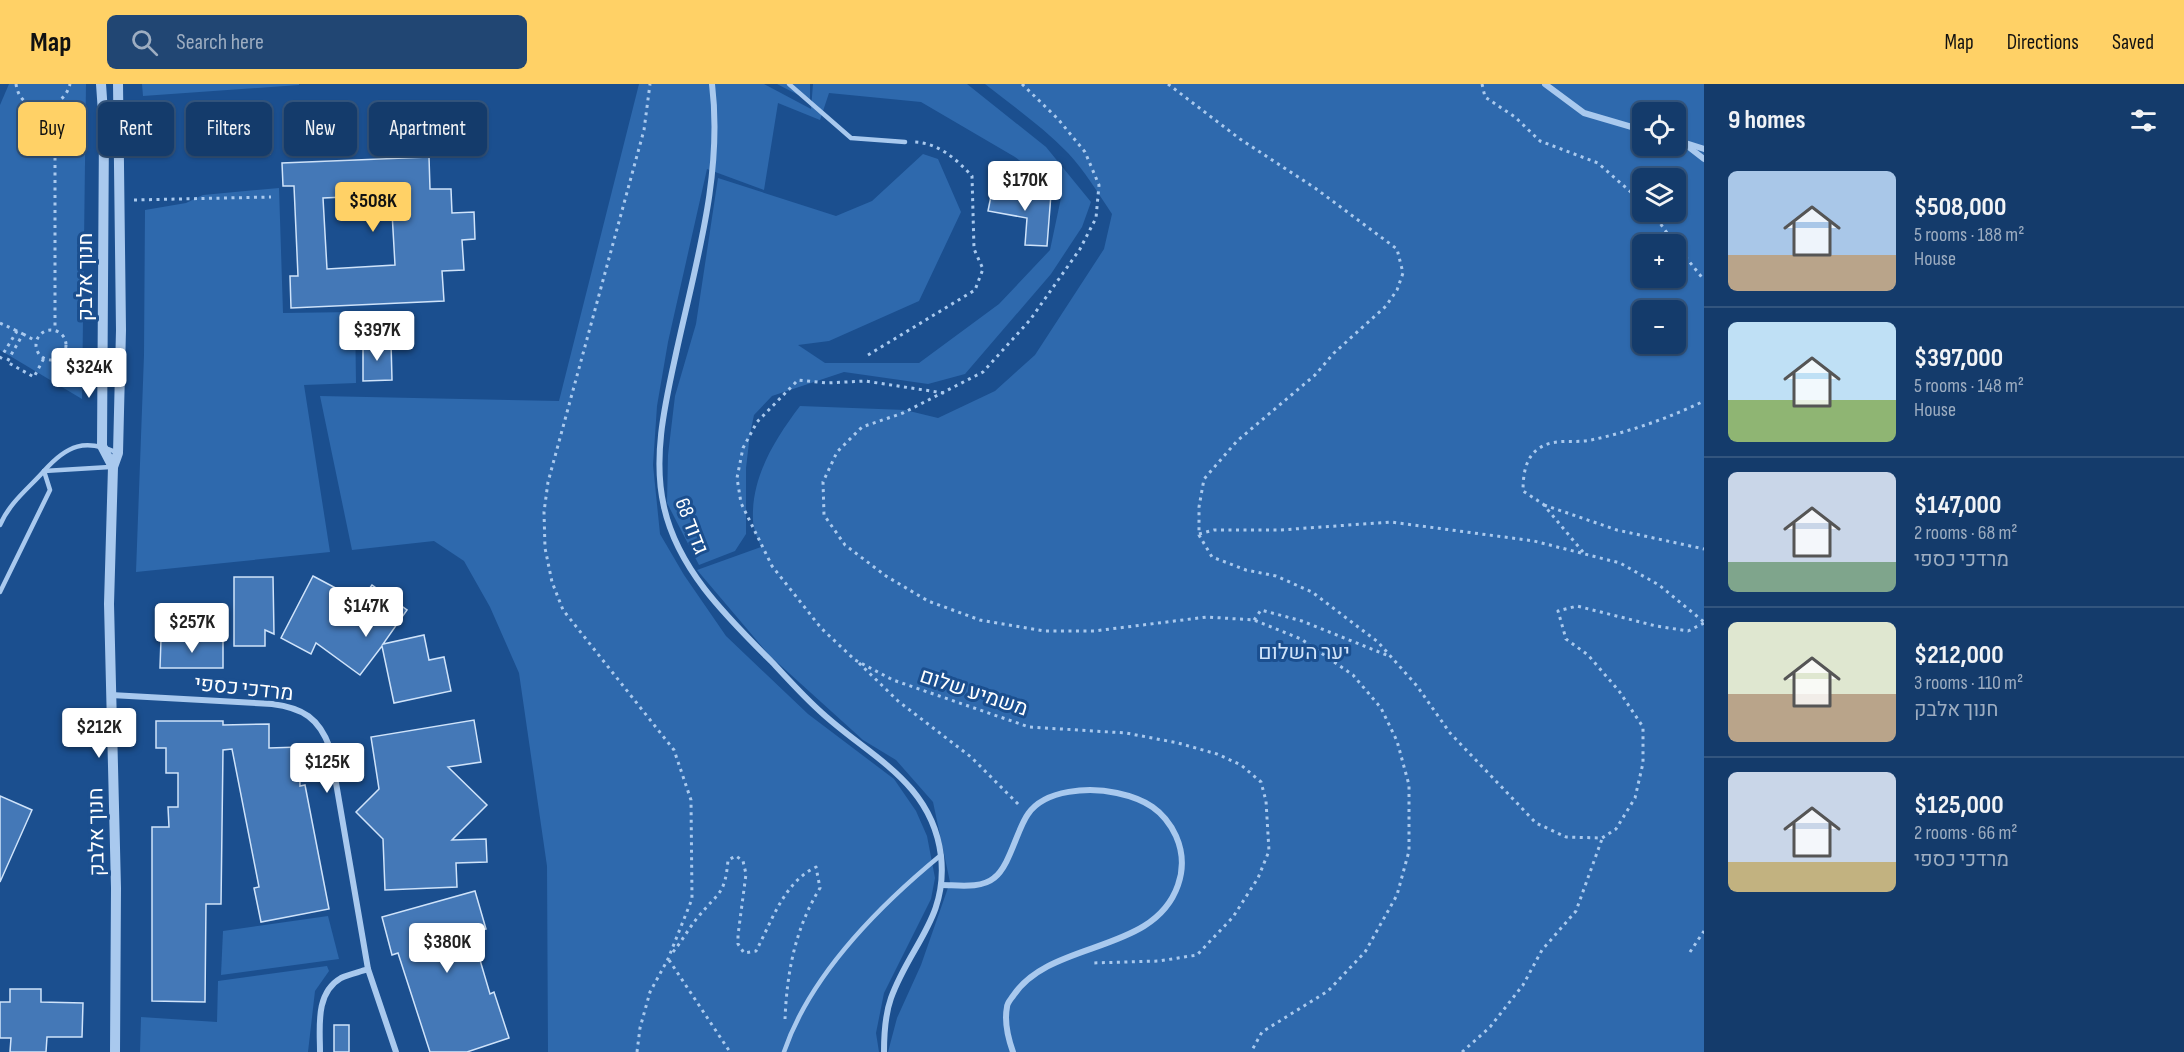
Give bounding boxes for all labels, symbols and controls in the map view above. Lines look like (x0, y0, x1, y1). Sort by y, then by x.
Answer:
search box (107, 15, 527, 69)
text: Map (30, 26, 71, 59)
icon: search (128, 26, 161, 59)
text: Search here (176, 29, 264, 56)
text: Map (1944, 30, 1974, 55)
text: Directions (2007, 30, 2079, 55)
text: Saved (2112, 30, 2154, 55)
chip: Buy (18, 102, 86, 156)
chip: Rent (98, 102, 174, 156)
chip: Filters (186, 102, 272, 156)
chip: New (284, 102, 357, 156)
chip: Apartment (369, 102, 487, 156)
map controls (1632, 102, 1686, 354)
button: locate (1632, 102, 1686, 156)
icon: filters (2127, 104, 2160, 137)
text: 9 homes (1728, 105, 1806, 136)
pin: $170K (983, 161, 1067, 212)
text: $170K (1002, 168, 1048, 192)
button: layers (1632, 168, 1686, 222)
pin: $508K (331, 182, 415, 233)
text: $508K (349, 189, 397, 213)
text: $508,000 (1914, 192, 2006, 223)
icon: home (1776, 195, 1848, 267)
text: 5 rooms · 188 m² (1914, 223, 2024, 247)
street label: חנוך אלבק (73, 233, 98, 321)
button: + (1632, 234, 1686, 288)
text: House (1914, 247, 1956, 271)
button: − (1632, 300, 1686, 354)
pin: $397K (335, 311, 419, 362)
text: $397K (353, 318, 401, 342)
text: $397,000 (1914, 343, 2003, 374)
icon: home (1776, 346, 1848, 418)
pin: $324K (47, 348, 131, 399)
text: $324K (65, 355, 113, 379)
text: 5 rooms · 148 m² (1914, 374, 2024, 398)
text: House (1914, 398, 1956, 422)
text: $147,000 (1914, 490, 2001, 521)
street label: גדוד 68 (669, 495, 714, 558)
icon: home (1776, 496, 1848, 568)
text: 2 rooms · 68 m² (1914, 521, 2018, 545)
text: מרדכי כספי (1914, 548, 2009, 572)
pin: $147K (324, 587, 408, 638)
text: $147K (343, 594, 389, 618)
pin: $257K (150, 603, 234, 654)
text: $257K (169, 610, 215, 634)
park label: יער השלום (1258, 640, 1350, 665)
text: $212,000 (1914, 640, 2004, 671)
icon: home (1776, 646, 1848, 718)
street label: משמיע שלום (917, 663, 1031, 722)
street label: מרדכי כספי (193, 671, 295, 706)
text: 3 rooms · 110 m² (1914, 671, 2023, 695)
text: חנוך אלבק (1914, 698, 1998, 722)
pin: $212K (57, 708, 141, 759)
text: $212K (76, 715, 122, 739)
pin: $125K (285, 743, 369, 794)
text: $125K (304, 750, 350, 774)
street label: חנוך אלבק (83, 787, 110, 877)
text: $125,000 (1914, 790, 2004, 821)
icon: home (1776, 796, 1848, 868)
text: 2 rooms · 66 m² (1914, 821, 2018, 845)
text: מרדכי כספי (1914, 848, 2009, 872)
pin: $380K (405, 923, 489, 974)
text: $380K (423, 930, 471, 954)

